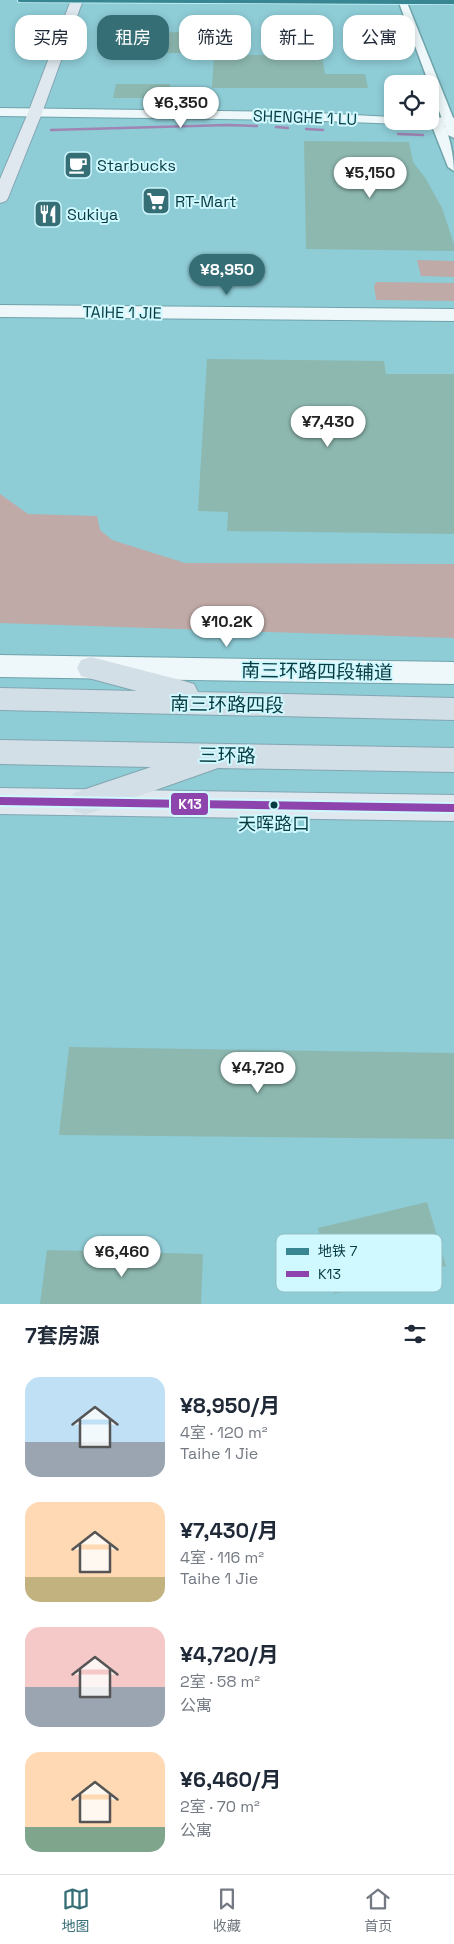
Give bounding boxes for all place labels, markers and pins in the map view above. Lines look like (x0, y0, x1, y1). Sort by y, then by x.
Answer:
pin: ¥6,350 (140, 86, 222, 129)
cafe icon: Starbucks (63, 150, 93, 180)
place label: Starbucks (97, 155, 176, 176)
pin: ¥5,150 (329, 156, 411, 199)
supermarket icon: RT-Mart (141, 186, 171, 216)
place label: RT-Mart (175, 191, 237, 212)
restaurant icon: Sukiya (33, 199, 63, 229)
place label: Sukiya (67, 204, 118, 225)
pin: ¥8,950 (186, 254, 268, 296)
pin: ¥7,430 (287, 406, 369, 448)
pin: ¥10.2K (186, 606, 268, 648)
marker: 天晖路口 (269, 800, 279, 810)
place label: 天晖路口 (238, 812, 310, 835)
pin: ¥4,720 (217, 1052, 299, 1094)
pin: ¥6,460 (81, 1236, 163, 1278)

